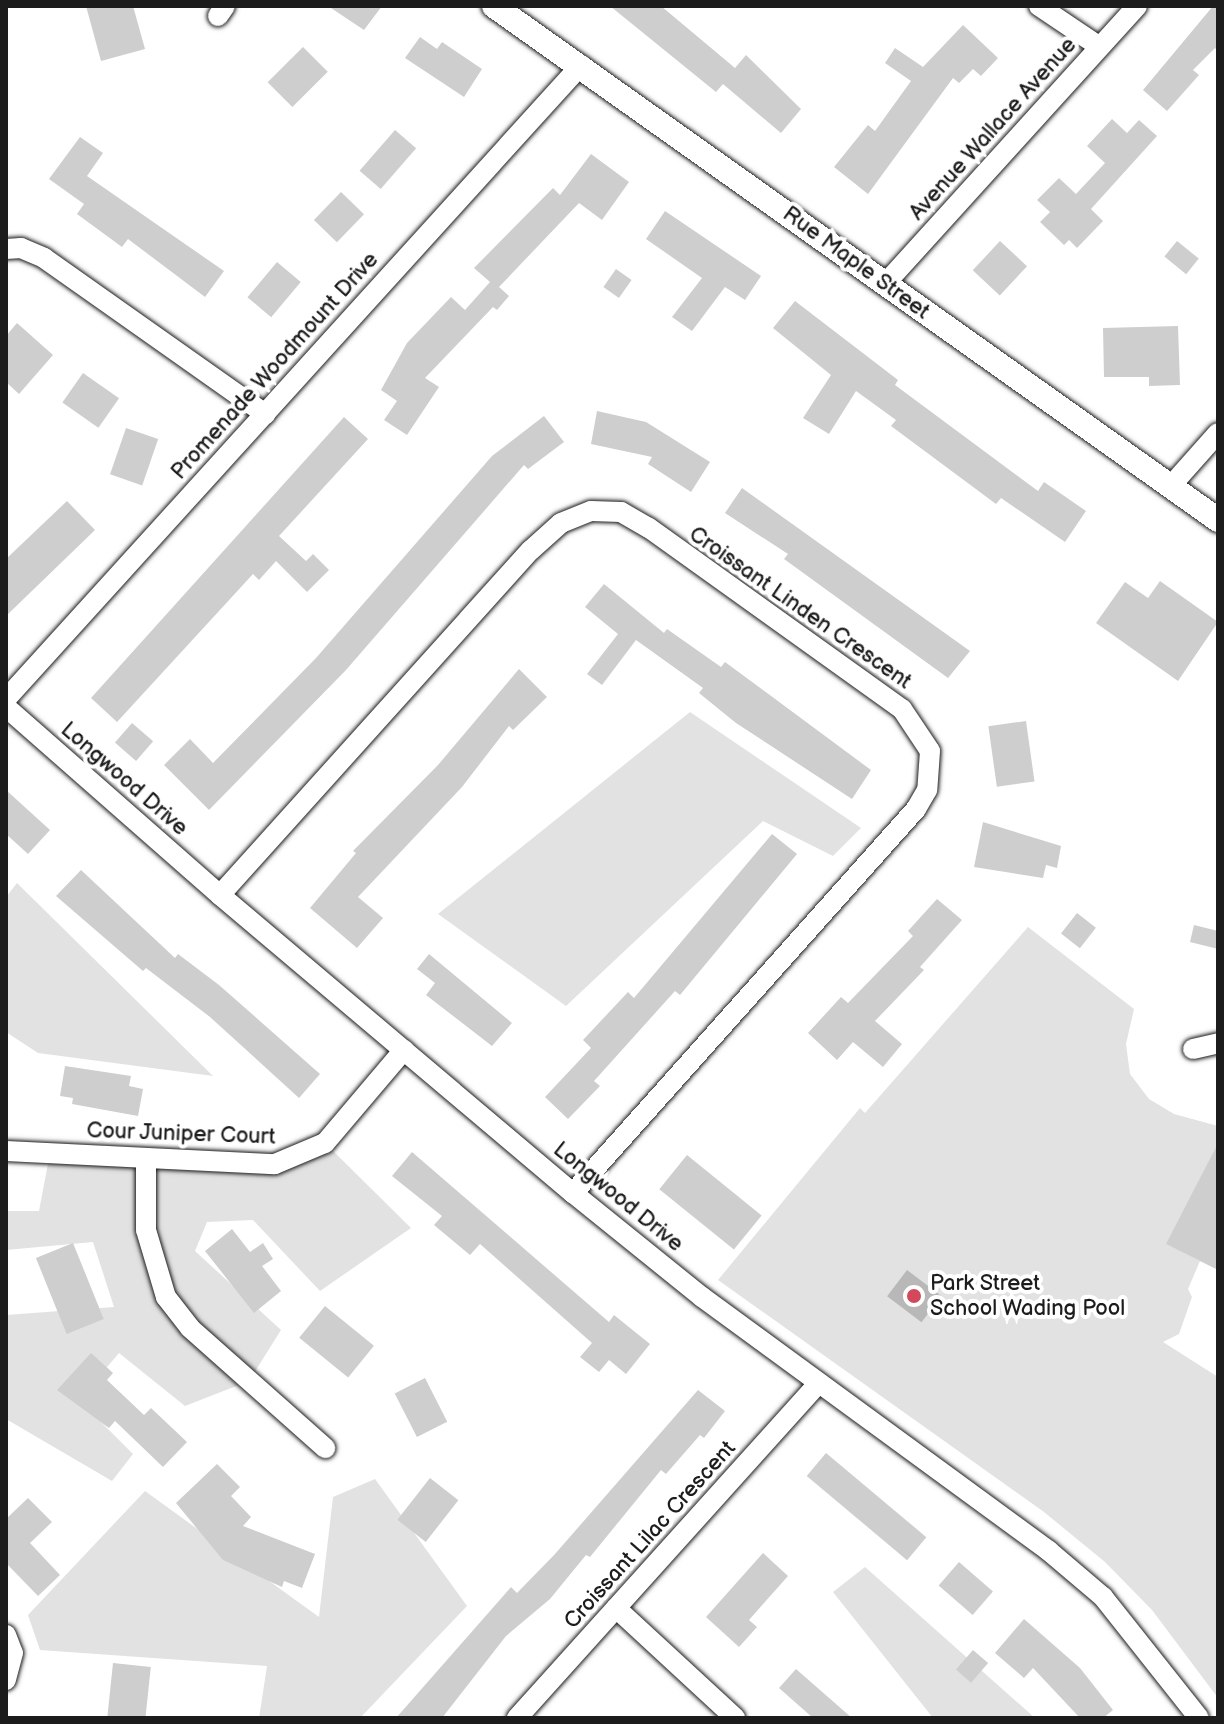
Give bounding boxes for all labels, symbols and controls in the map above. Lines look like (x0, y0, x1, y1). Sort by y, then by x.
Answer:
street label: Avenue Wallace Avenue (904, 32, 1082, 226)
street label: Rue Maple Street (777, 201, 935, 325)
street label: Promenade Woodmount Drive (166, 247, 384, 485)
street label: Croissant Linden Crescent (684, 521, 916, 695)
street label: Longwood Drive (55, 717, 193, 841)
street label: Cour Juniper Court (86, 1117, 276, 1151)
street label: Longwood Drive (548, 1137, 688, 1257)
place label: Park Street School Wading Pool (930, 1270, 1126, 1322)
marker: Park Street School Wading Pool (905, 1287, 923, 1305)
street label: Croissant Lilac Crescent (559, 1436, 741, 1634)

